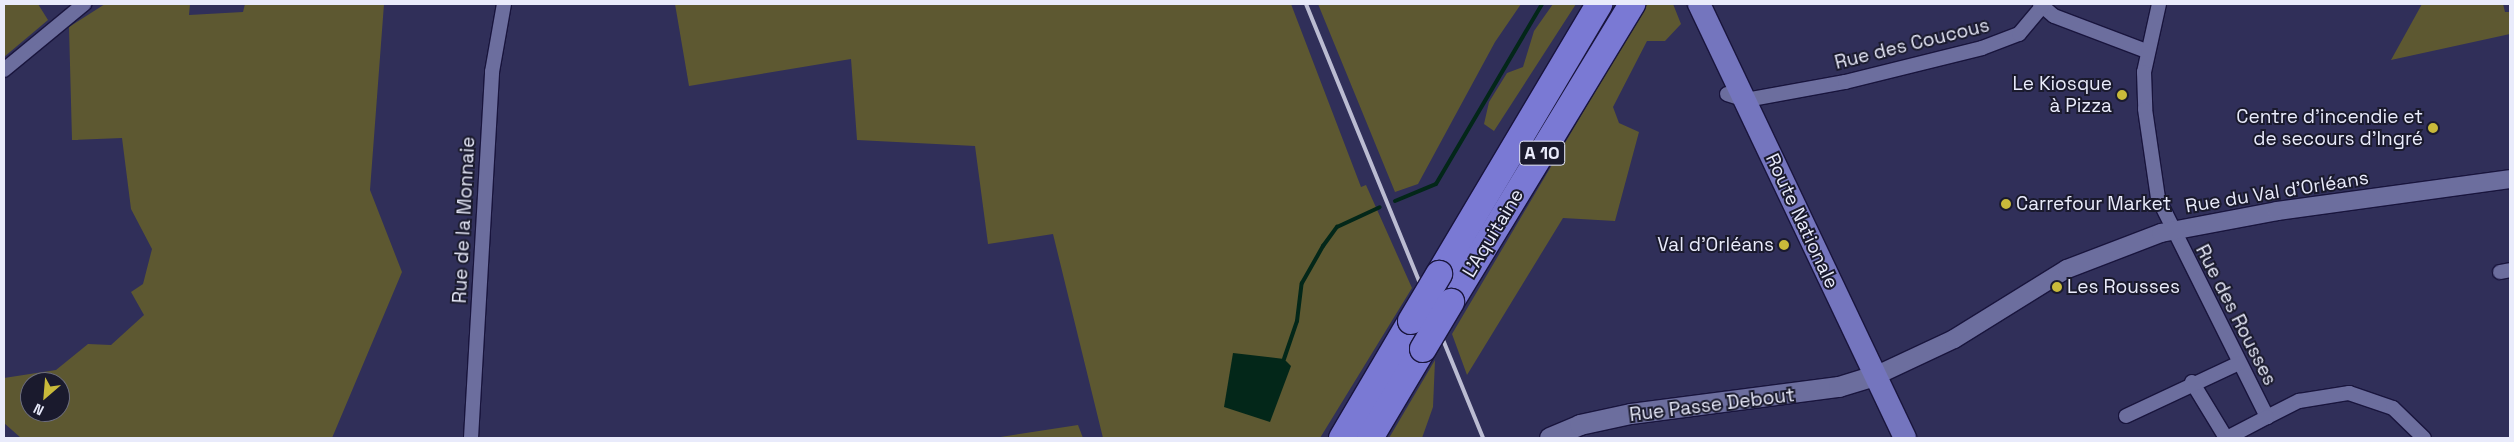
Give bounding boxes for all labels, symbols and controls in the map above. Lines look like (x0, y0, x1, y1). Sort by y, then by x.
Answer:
street label: Rue des Coucous (1832, 14, 1992, 74)
place label: Le Kiosque à Pizza (2012, 73, 2112, 117)
marker: Le Kiosque à Pizza (2116, 89, 2128, 101)
place label: Centre d'incendie et de secours d'Ingré (2236, 106, 2423, 150)
marker: Centre d'incendie et de secours d'Ingré (2427, 122, 2439, 134)
street label: Rue de la Monnaie (448, 136, 480, 304)
road number: A 10 (1518, 138, 1566, 168)
street label: Route Nationale (1761, 150, 1843, 292)
street label: Rue du Val d'Orléans (2184, 166, 2370, 218)
street label: L'Aquitaine (1458, 185, 1528, 281)
place label: Carrefour Market (2016, 193, 2171, 215)
marker: Carrefour Market (2000, 198, 2012, 210)
place label: Val d'Orléans (1657, 234, 1774, 256)
marker: Val d'Orléans (1778, 239, 1790, 251)
street label: Rue des Rousses (2191, 241, 2281, 389)
place label: Les Rousses (2067, 276, 2180, 298)
marker: Les Rousses (2051, 281, 2063, 293)
north arrow (20, 372, 70, 422)
street label: Rue Passe Debout (1628, 384, 1796, 426)
text: N (30, 399, 47, 420)

